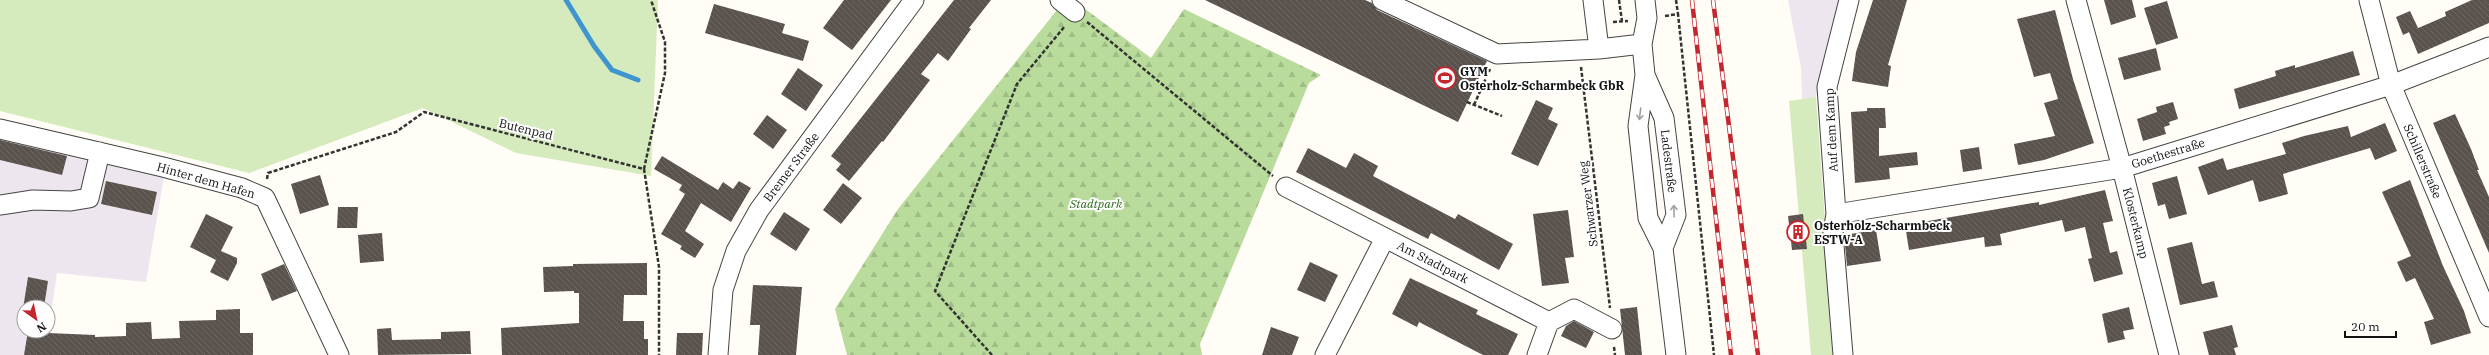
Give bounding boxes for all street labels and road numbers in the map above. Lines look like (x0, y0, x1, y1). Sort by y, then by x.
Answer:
street label: Auf dem Kamp (1821, 88, 1841, 172)
street label: Butenpad (497, 115, 555, 143)
street label: Schillerstraße (2401, 121, 2445, 201)
street label: Bremer Straße (760, 129, 822, 205)
street label: Ladestraße (1658, 129, 1680, 193)
street label: Goethestraße (2129, 135, 2207, 171)
street label: Hinter dem Hafen (155, 159, 257, 201)
street label: Schwarzer Weg (1575, 160, 1601, 248)
street label: Klosterkamp (2120, 186, 2152, 260)
street label: Am Stadtpark (1395, 238, 1471, 286)

